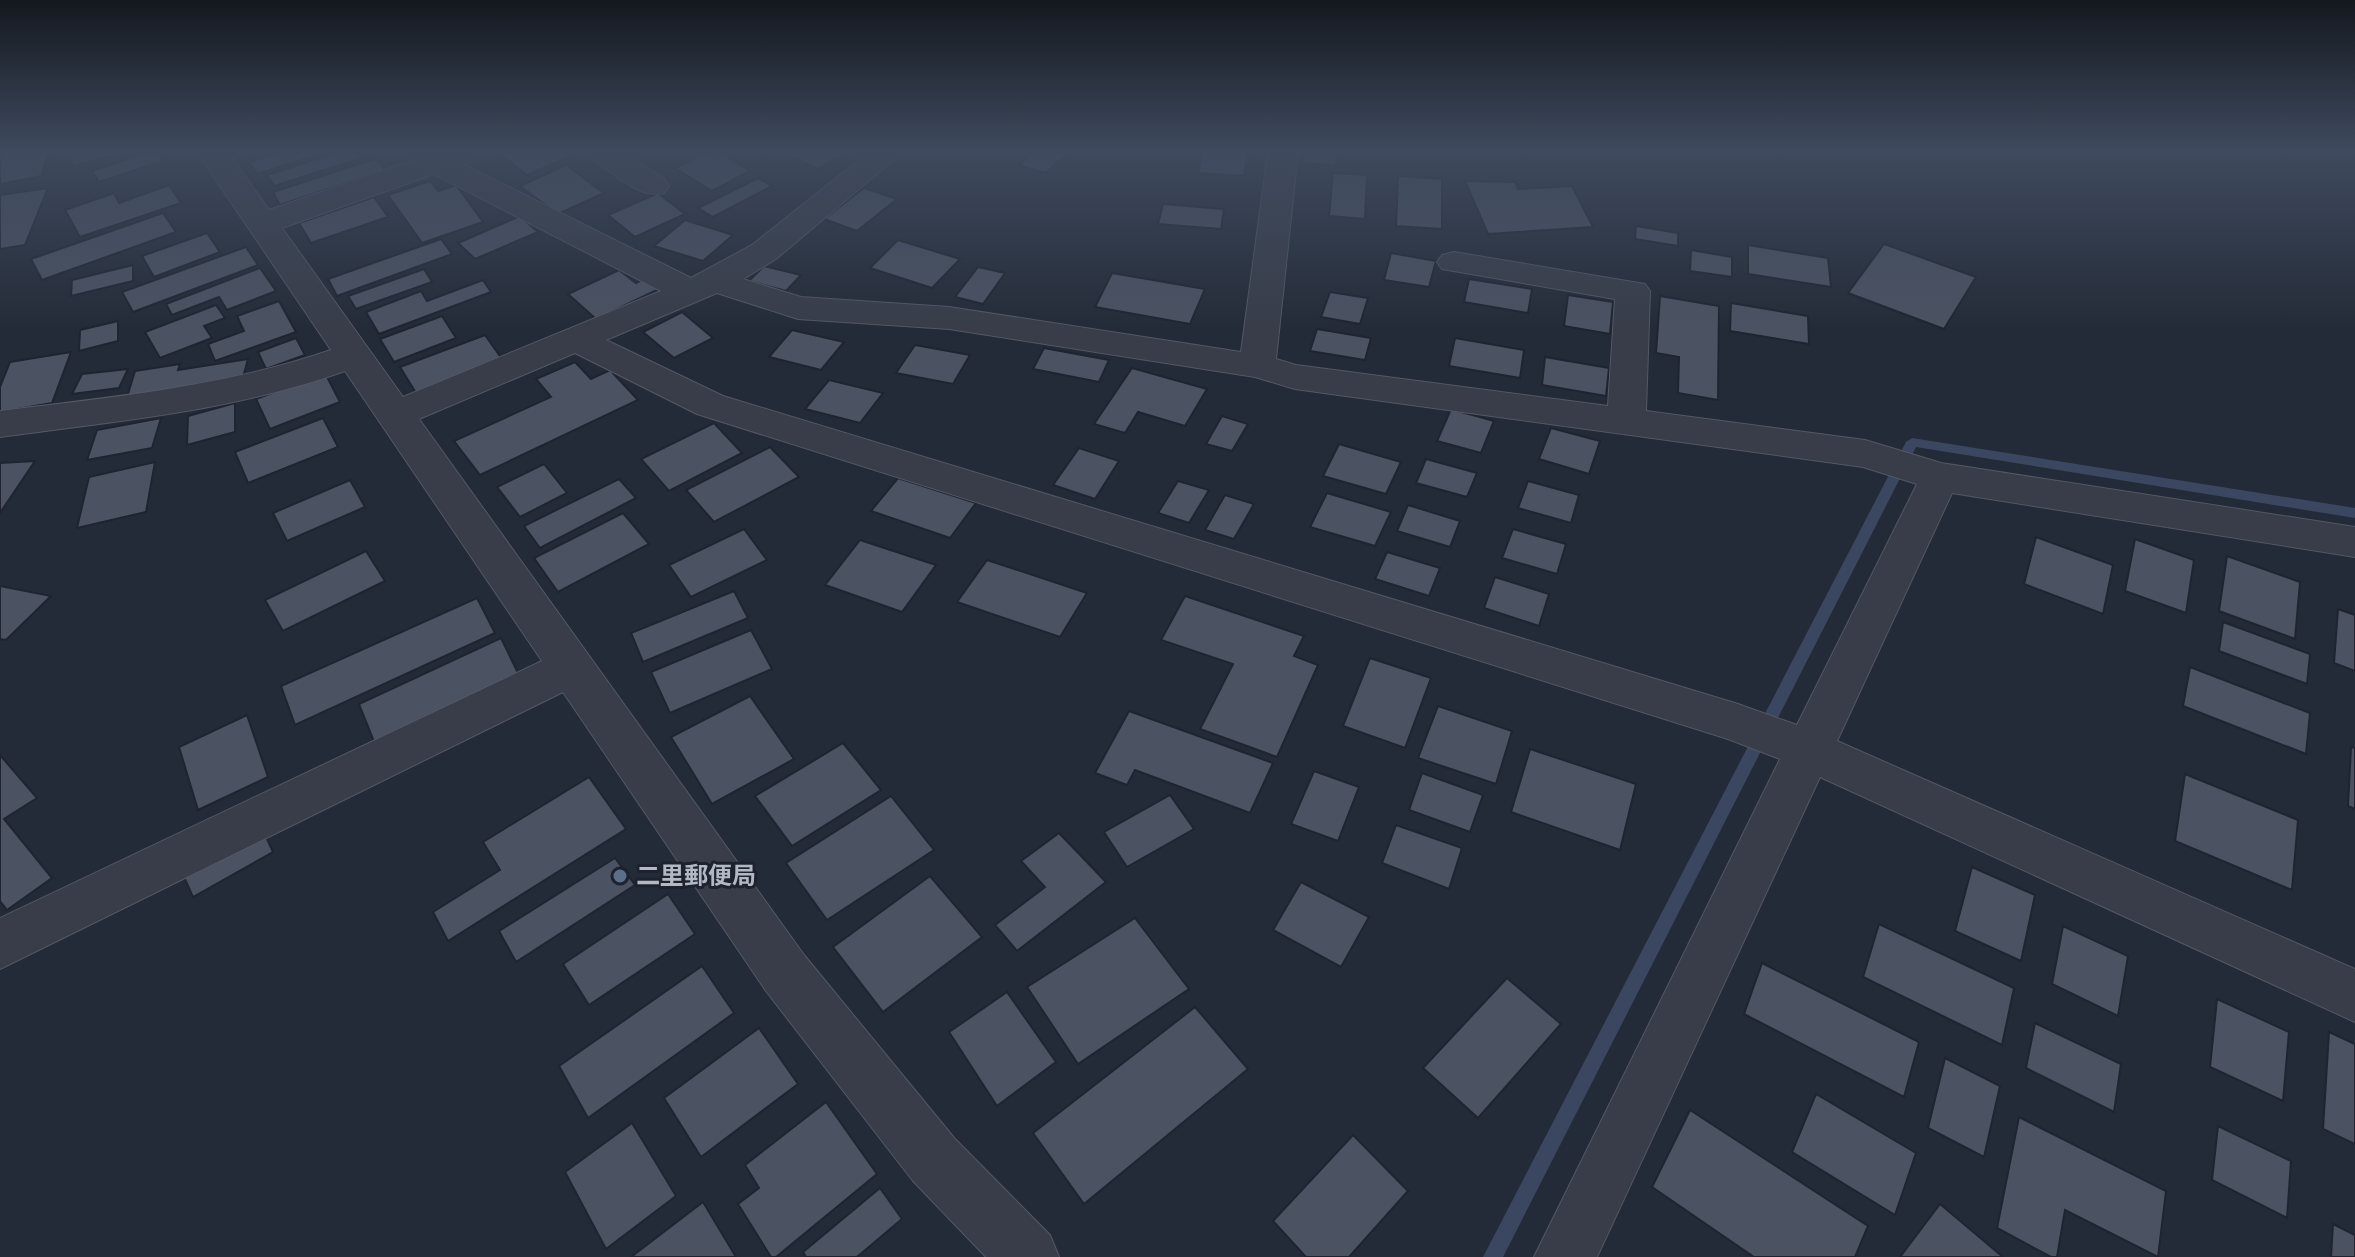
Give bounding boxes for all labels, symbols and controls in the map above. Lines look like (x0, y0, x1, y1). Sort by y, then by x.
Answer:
place label: 二里郵便局 (636, 862, 756, 891)
marker: 二里郵便局 (611, 867, 629, 885)

